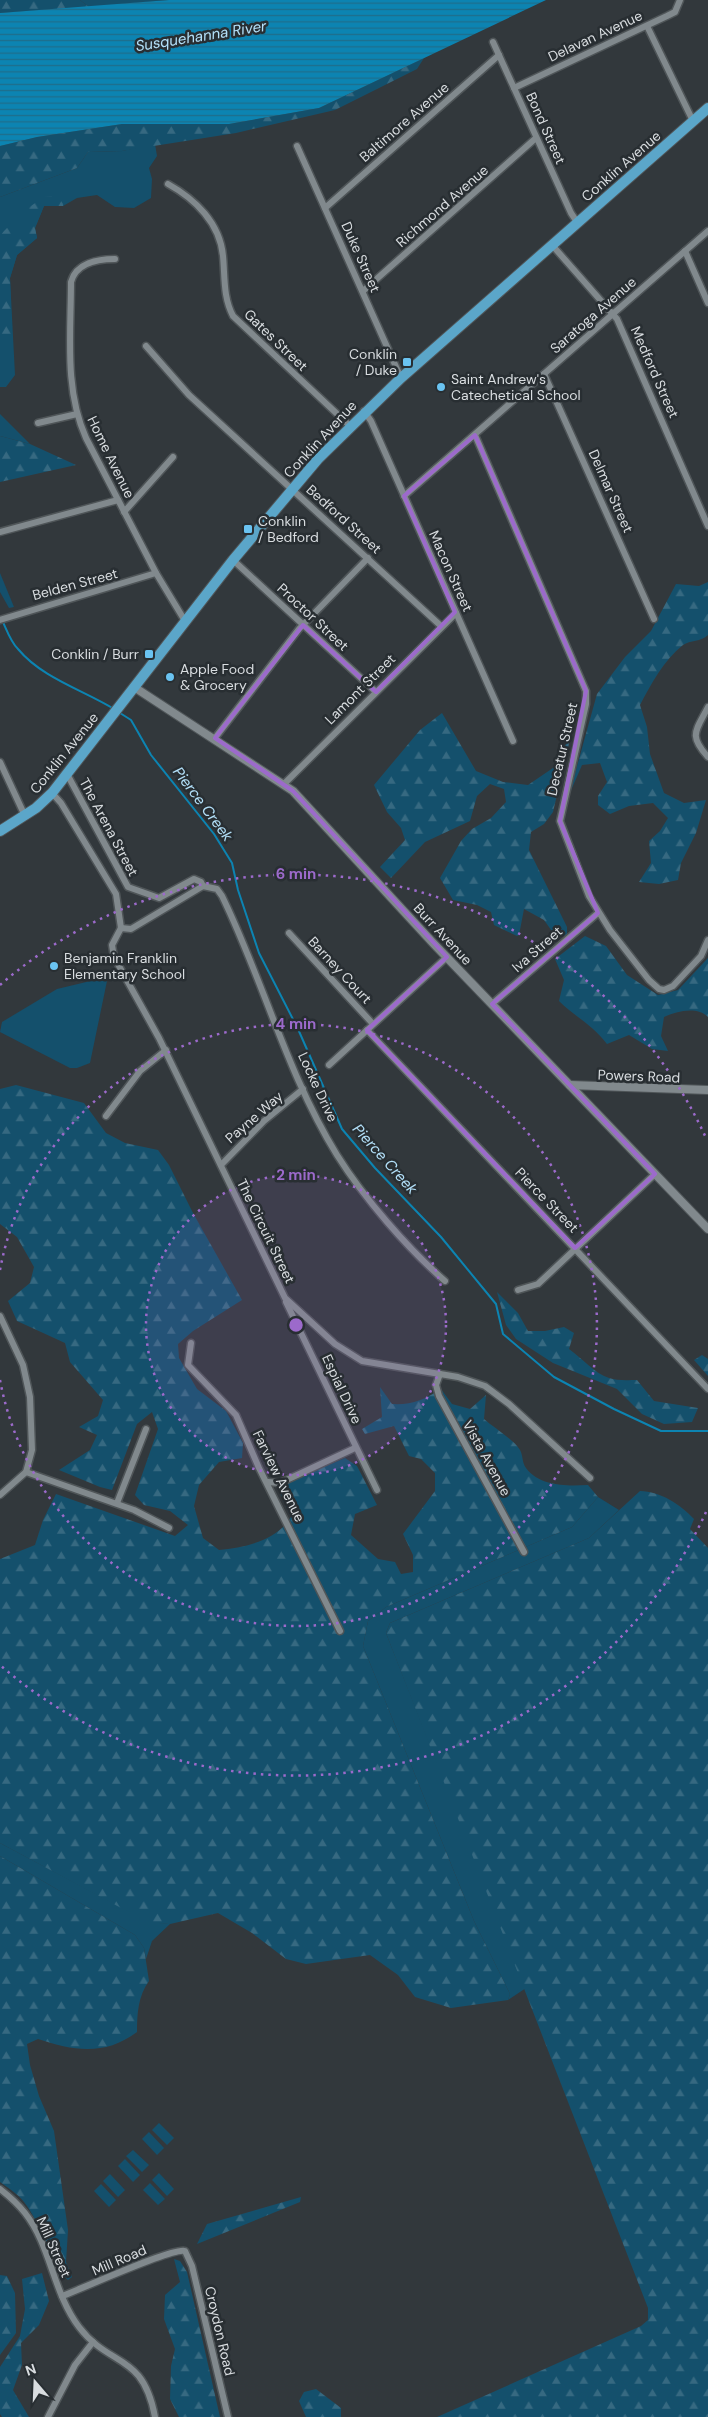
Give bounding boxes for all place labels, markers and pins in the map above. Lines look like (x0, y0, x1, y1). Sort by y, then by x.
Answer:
place label: Conklin / Duke (349, 345, 397, 379)
marker: Conklin / Duke (401, 356, 413, 368)
place label: Saint Andrew's Catechetical School (451, 370, 581, 404)
marker: Saint Andrew's Catechetical School (435, 381, 447, 393)
place label: Conklin / Bedford (258, 512, 319, 546)
marker: Conklin / Bedford (242, 523, 254, 535)
place label: Conklin / Burr (51, 645, 139, 663)
marker: Conklin / Burr (143, 648, 155, 660)
place label: Apple Food & Grocery (180, 660, 254, 694)
marker: Apple Food & Grocery (164, 671, 176, 683)
place label: Benjamin Franklin Elementary School (64, 949, 185, 983)
marker: Benjamin Franklin Elementary School (48, 960, 60, 972)
centre of rings (287, 1316, 305, 1334)

